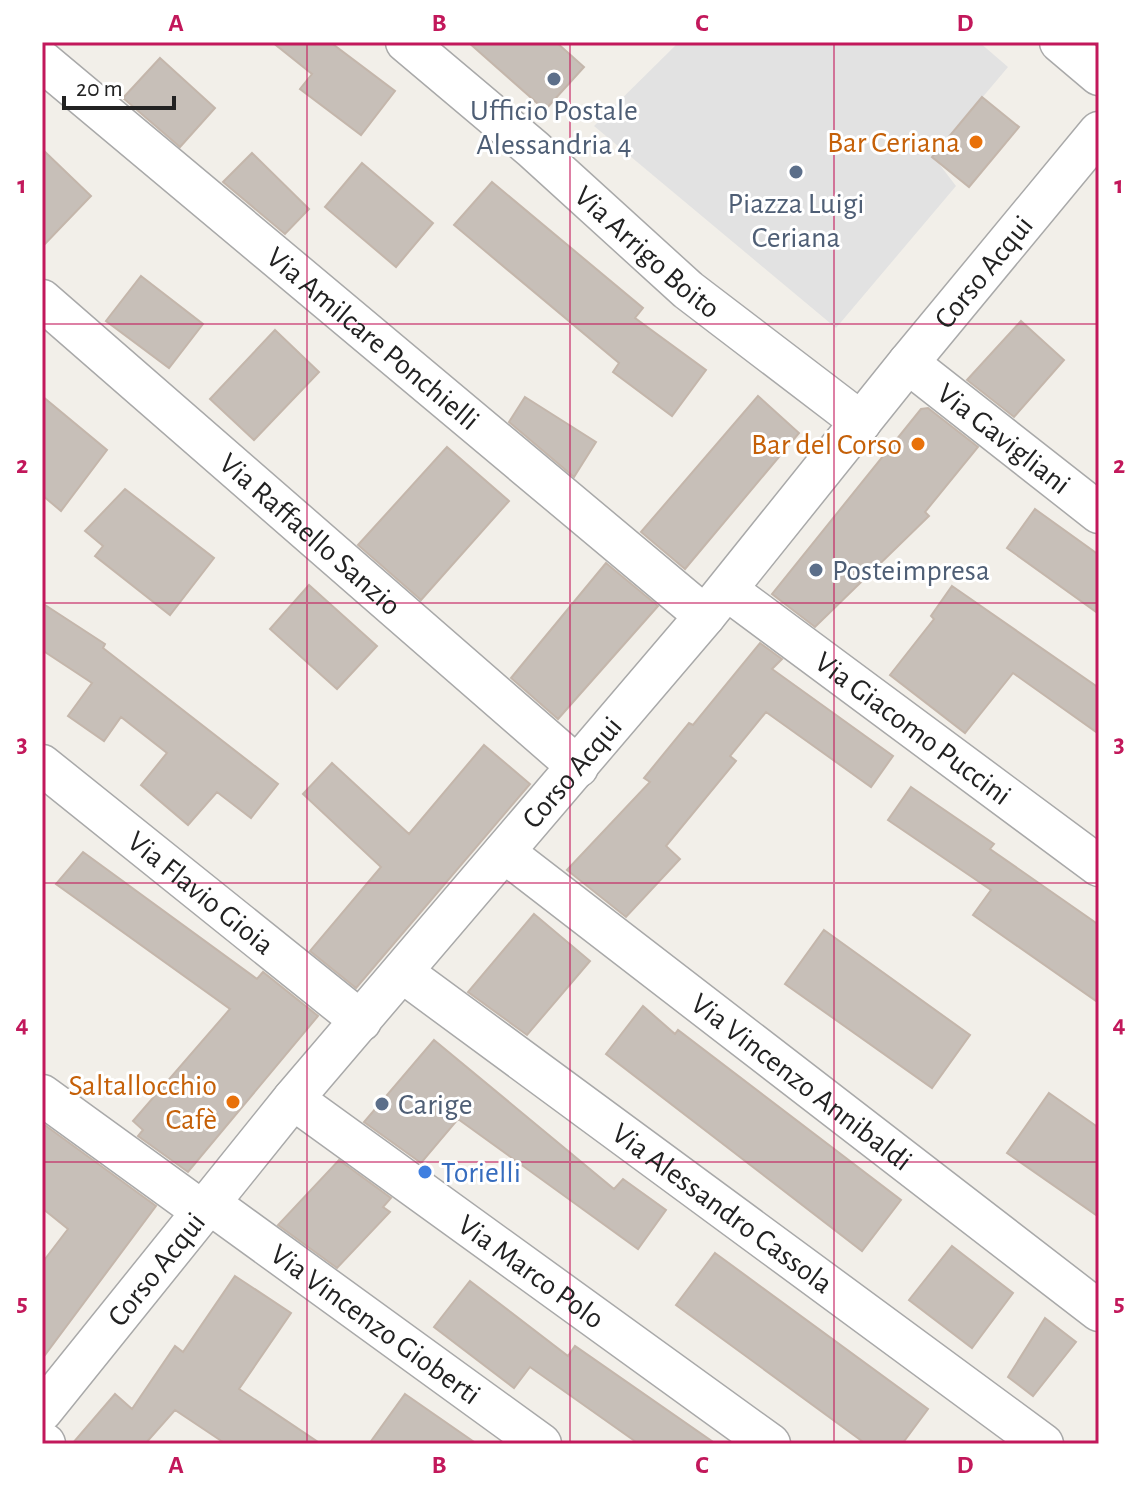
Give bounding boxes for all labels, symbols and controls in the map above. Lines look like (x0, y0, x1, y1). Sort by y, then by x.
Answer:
text: A (168, 10, 184, 36)
text: B (431, 10, 447, 36)
text: C (695, 10, 709, 36)
text: D (956, 10, 974, 36)
scale bar (64, 60, 174, 110)
marker: Ufficio Postale Alessandria 4 (545, 70, 563, 88)
text: 20 m (76, 77, 123, 101)
place label: Ufficio Postale Alessandria 4 (470, 96, 638, 160)
place label: Bar Ceriana (827, 128, 960, 158)
marker: Bar Ceriana (967, 133, 985, 151)
marker: Piazza Luigi Ceriana (787, 163, 805, 181)
text: 1 (17, 172, 27, 198)
text: 1 (1114, 172, 1124, 198)
street label: Via Arrigo Boito (569, 181, 725, 324)
place label: Piazza Luigi Ceriana (727, 189, 865, 253)
street label: Corso Acqui (929, 210, 1039, 334)
street label: Via Amilcare Ponchielli (261, 242, 484, 436)
street label: Via Gavigliani (931, 378, 1075, 500)
place label: Bar del Corso (751, 430, 902, 460)
marker: Bar del Corso (909, 435, 927, 453)
street label: Via Raffaello Sanzio (213, 448, 406, 621)
text: 2 (16, 452, 28, 478)
text: 2 (1113, 452, 1125, 478)
place label: Posteimpresa (832, 556, 990, 586)
marker: Posteimpresa (807, 561, 825, 579)
street label: Via Giacomo Puccini (809, 647, 1016, 811)
street label: Corso Acqui (517, 711, 628, 834)
text: 3 (16, 731, 28, 757)
text: 3 (1113, 731, 1125, 757)
street label: Via Flavio Gioia (122, 826, 279, 961)
street label: Via Vincenzo Annibaldi (685, 988, 917, 1177)
text: 4 (15, 1011, 29, 1037)
text: 4 (1112, 1011, 1126, 1037)
place label: Saltallocchio Cafè (69, 1071, 217, 1135)
place label: Carige (398, 1090, 473, 1120)
marker: Saltallocchio Cafè (224, 1093, 242, 1111)
marker: Carige (373, 1095, 391, 1113)
street label: Via Alessandro Cassola (606, 1118, 838, 1300)
place label: Torielli (441, 1158, 521, 1188)
marker: Torielli (416, 1163, 434, 1181)
street label: Corso Acqui (102, 1207, 211, 1332)
street label: Via Marco Polo (452, 1210, 609, 1335)
street label: Via Vincenzo Gioberti (265, 1239, 486, 1411)
text: 5 (16, 1290, 28, 1316)
text: 5 (1113, 1290, 1125, 1316)
text: A (168, 1452, 184, 1478)
text: B (431, 1452, 447, 1478)
text: C (695, 1452, 709, 1478)
text: D (956, 1452, 974, 1478)

